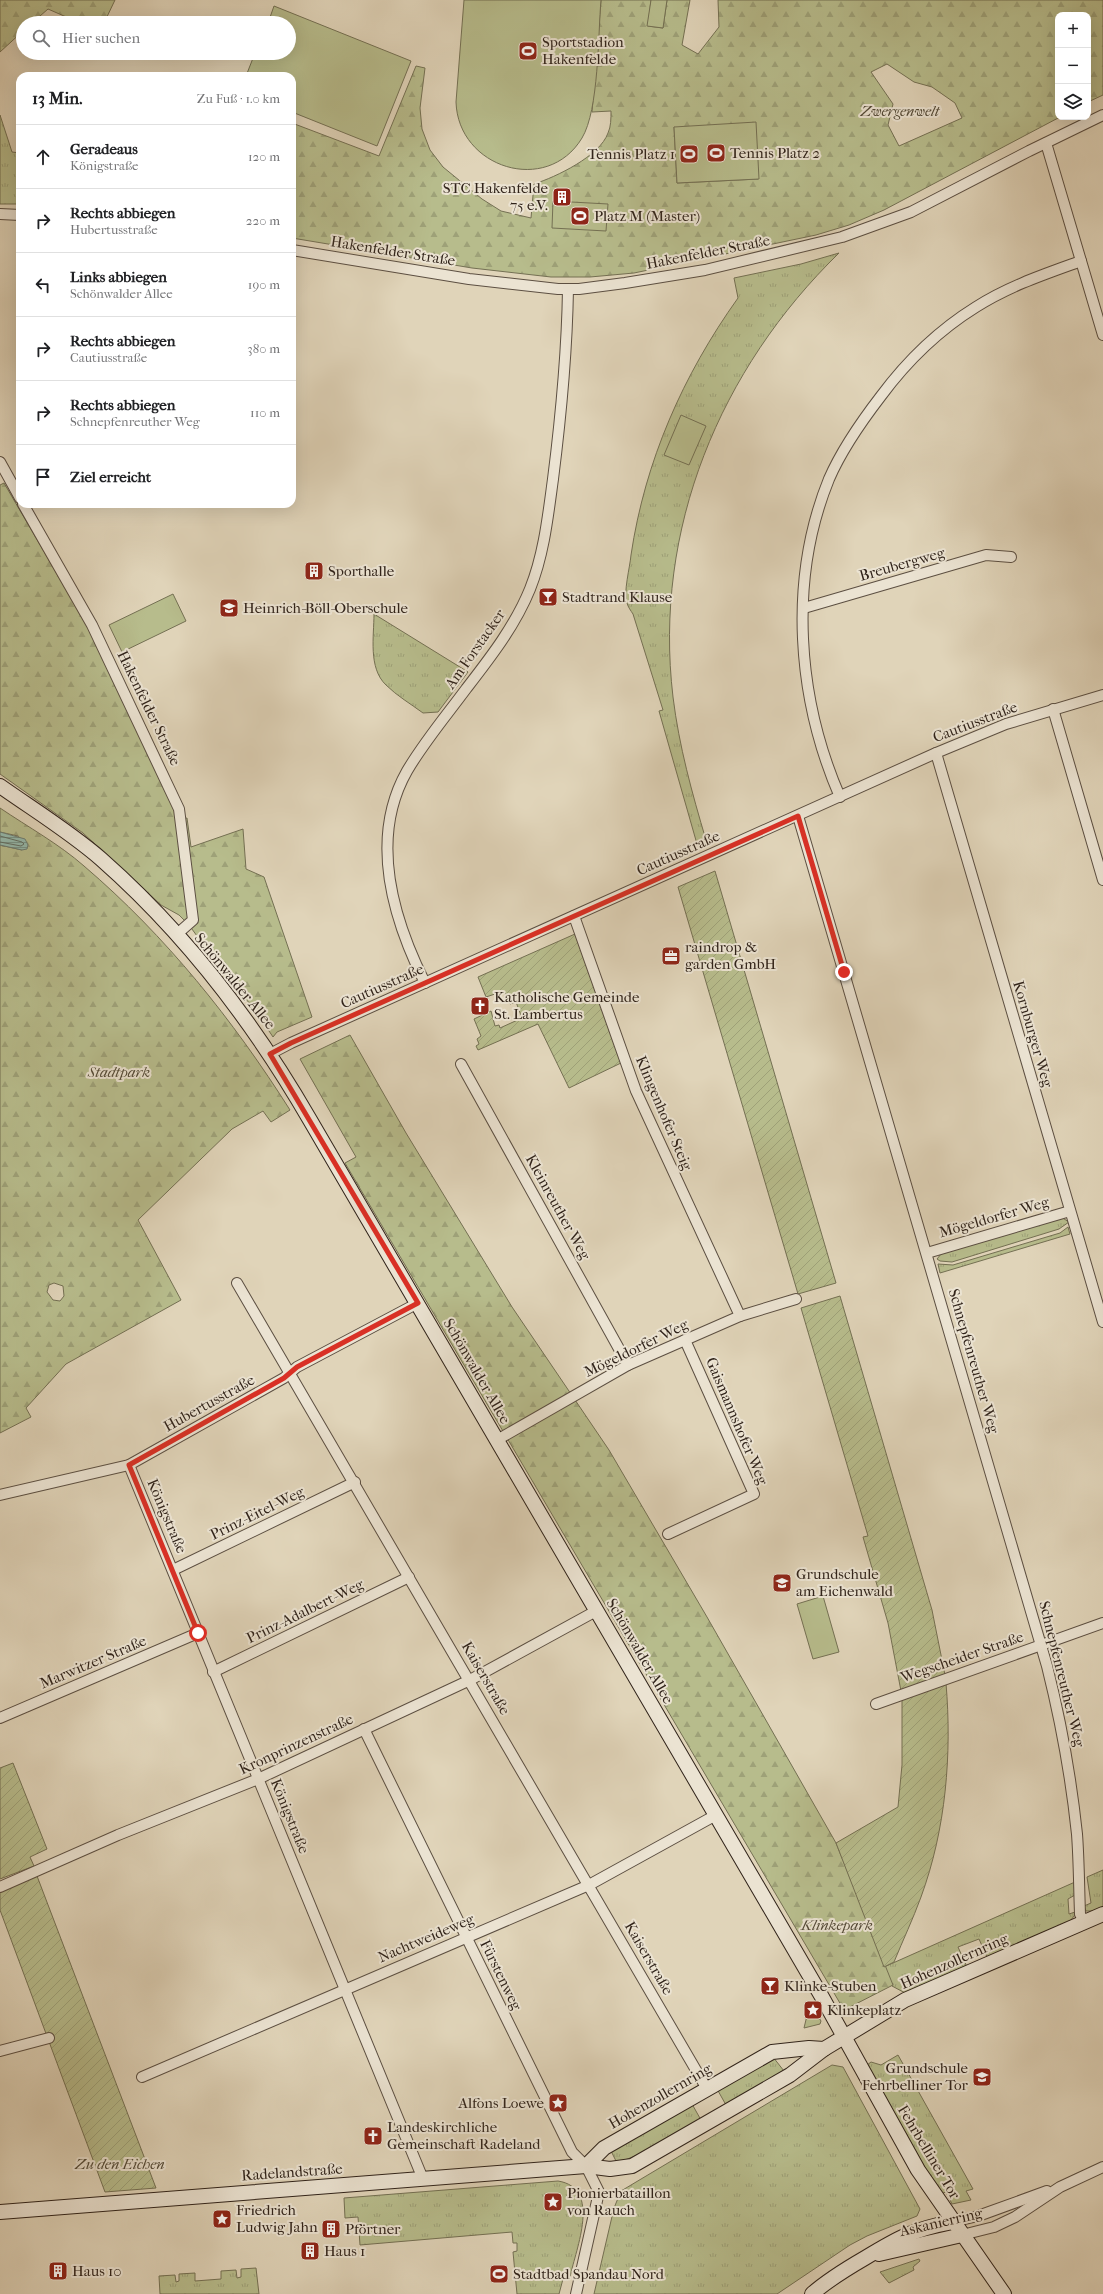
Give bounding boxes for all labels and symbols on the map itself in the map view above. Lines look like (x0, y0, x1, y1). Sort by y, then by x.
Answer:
place label: Sportstadion Hakenfelde (542, 33, 624, 68)
sports icon: Sportstadion Hakenfelde (517, 40, 539, 62)
park label: Zwergenwelt (860, 102, 941, 120)
sports icon: Tennis Platz 2 (705, 142, 727, 164)
sports icon: Tennis Platz 1 (678, 143, 700, 165)
place label: Tennis Platz 2 (730, 144, 820, 162)
place label: Tennis Platz 1 (587, 145, 675, 163)
place label: STC Hakenfelde 75 e.V. (443, 179, 549, 214)
building icon: STC Hakenfelde 75 e.V. (551, 186, 573, 208)
sports icon: Platz M (Master) (569, 205, 591, 227)
place label: Platz M (Master) (594, 207, 700, 225)
street label: Hakenfelder Straße (645, 231, 772, 273)
street label: Hakenfelder Straße (329, 232, 457, 270)
street label: Breubergweg (857, 543, 948, 585)
building icon: Sporthalle (303, 560, 325, 582)
place label: Sporthalle (328, 562, 395, 580)
bar icon: Stadtrand Klause (537, 586, 559, 608)
place label: Stadtrand Klause (562, 588, 673, 606)
school or university icon: Heinrich-Böll-Oberschule (218, 597, 240, 619)
place label: Heinrich-Böll-Oberschule (243, 599, 409, 617)
street label: Am Forstacker (440, 605, 509, 693)
street label: Hakenfelder Straße (113, 648, 185, 769)
street label: Cautiusstraße (930, 697, 1020, 746)
street label: Cautiusstraße (634, 826, 723, 879)
street label: Schönwalder Allee (191, 929, 280, 1033)
place label: raindrop & garden GmbH (685, 938, 776, 973)
office icon: raindrop & garden GmbH (660, 945, 682, 967)
street label: Cautiusstraße (338, 959, 427, 1012)
route end (835, 963, 853, 981)
street label: Kornburger Weg (1009, 979, 1057, 1090)
place label: Katholische Gemeinde St. Lambertus (494, 988, 640, 1023)
church icon: Katholische Gemeinde St. Lambertus (469, 995, 491, 1017)
street label: Klingenhofer Steig (632, 1053, 697, 1174)
park label: Stadtpark (87, 1063, 150, 1081)
street label: Kleinreuther Weg (522, 1151, 595, 1264)
street label: Mögeldorfer Weg (937, 1192, 1052, 1241)
street label: Schnepfenreuther Weg (945, 1287, 1004, 1436)
street label: Schönwalder Allee (440, 1315, 515, 1427)
street label: Mögeldorfer Weg (581, 1315, 692, 1381)
street label: Gaismannshofer Weg (702, 1355, 772, 1488)
street label: Hubertusstraße (160, 1370, 258, 1435)
street label: Königstraße (143, 1476, 191, 1556)
street label: Prinz-Eitel-Weg (207, 1482, 308, 1544)
place label: Grundschule am Eichenwald (796, 1565, 894, 1600)
school or university icon: Grundschule am Eichenwald (771, 1572, 793, 1594)
street label: Prinz-Adalbert-Weg (243, 1574, 367, 1647)
street label: Schönwalder Allee (603, 1595, 678, 1707)
street label: Schnepfenreuther Weg (1035, 1599, 1089, 1750)
route start (189, 1624, 207, 1642)
street label: Wegscheider Straße (897, 1627, 1026, 1687)
street label: Marwitzer Straße (37, 1631, 149, 1693)
street label: Kaiserstraße (458, 1638, 514, 1718)
street label: Kronprinzenstraße (236, 1709, 356, 1778)
street label: Königstraße (267, 1776, 313, 1857)
street label: Nachtweideweg (375, 1909, 478, 1966)
park label: Klinkepark (800, 1916, 873, 1934)
street label: Kaiserstraße (621, 1918, 677, 1998)
street label: Hohenzollernring (897, 1929, 1012, 1993)
street label: Fürstenweg (476, 1937, 526, 2014)
bar icon: Klinke-Stuben (759, 1975, 781, 1997)
place label: Klinke-Stuben (784, 1977, 877, 1995)
place icon: Klinkeplatz (802, 1999, 824, 2021)
place label: Klinkeplatz (827, 2001, 902, 2019)
street label: Hohenzollernring (605, 2059, 716, 2133)
place label: Grundschule Fehrbelliner Tor (862, 2059, 969, 2094)
school or university icon: Grundschule Fehrbelliner Tor (971, 2066, 993, 2088)
place icon: Alfons Loewe (547, 2092, 569, 2114)
place label: Alfons Loewe (457, 2094, 545, 2112)
street label: Fehrbelliner Tor (894, 2102, 964, 2203)
place label: Landeskirchliche Gemeinschaft Radeland (387, 2118, 541, 2153)
church icon: Landeskirchliche Gemeinschaft Radeland (362, 2125, 384, 2147)
park label: Zu den Eichen (74, 2155, 165, 2173)
street label: Radelandstraße (241, 2159, 344, 2185)
place label: Pionierbataillon von Rauch (567, 2184, 671, 2219)
place icon: Pionierbataillon von Rauch (542, 2191, 564, 2213)
place label: Friedrich Ludwig Jahn (236, 2201, 318, 2236)
street label: Askanierring (897, 2204, 985, 2240)
place icon: Friedrich Ludwig Jahn (211, 2208, 233, 2230)
building icon: Pförtner (320, 2218, 342, 2240)
place label: Pförtner (345, 2220, 401, 2238)
building icon: Haus 1 (299, 2240, 321, 2262)
place label: Haus 1 (324, 2242, 365, 2260)
building icon: Haus 10 (47, 2260, 69, 2282)
place label: Haus 10 (72, 2262, 122, 2280)
sports icon: Stadtbad Spandau Nord (488, 2263, 510, 2285)
place label: Stadtbad Spandau Nord (513, 2265, 665, 2283)

